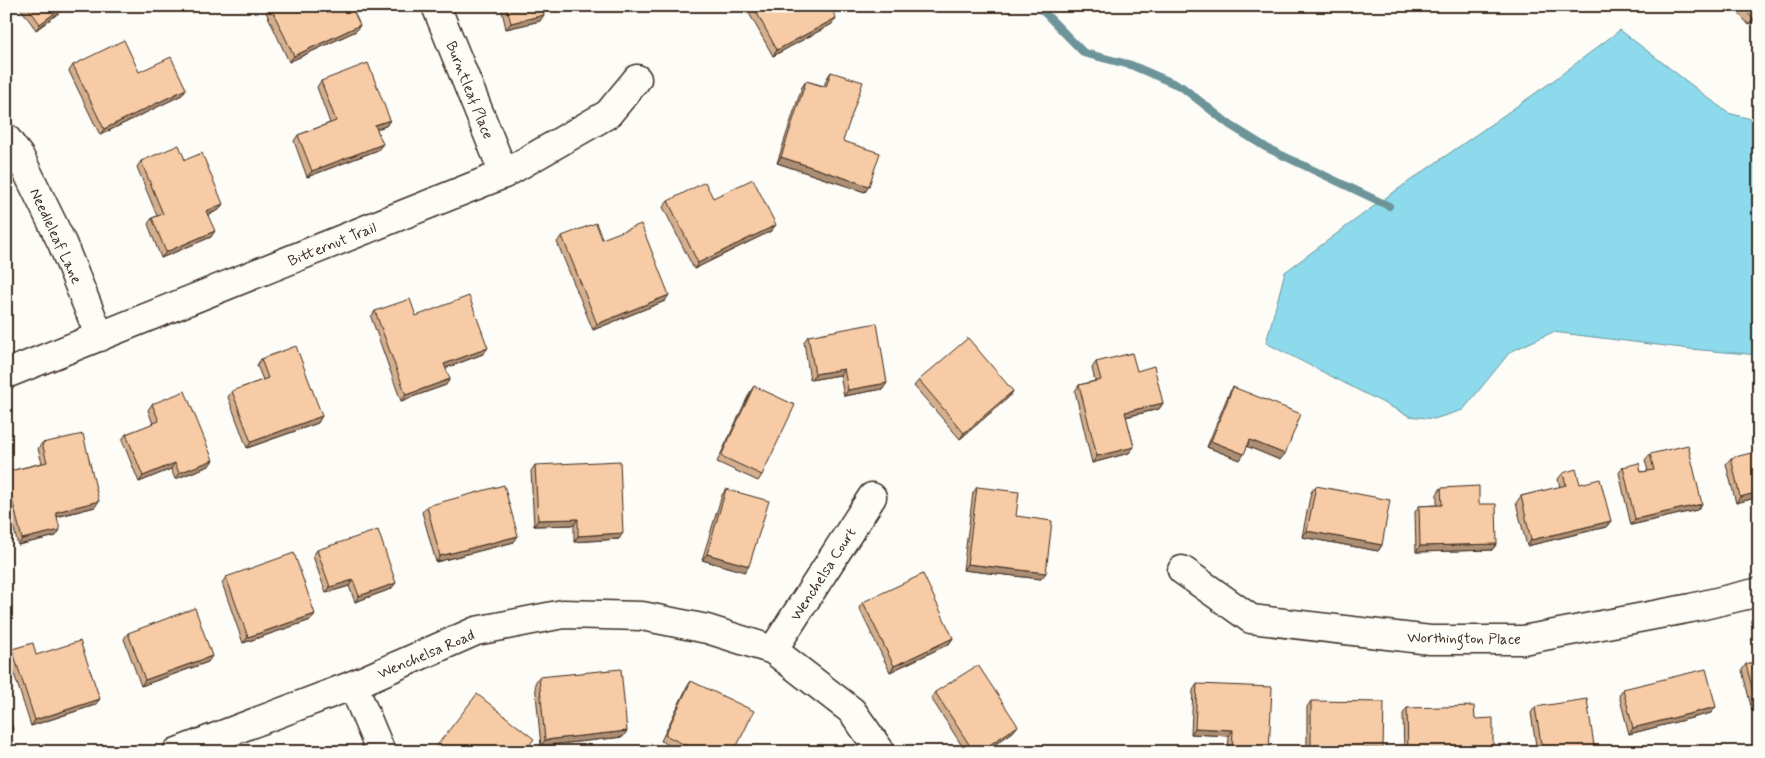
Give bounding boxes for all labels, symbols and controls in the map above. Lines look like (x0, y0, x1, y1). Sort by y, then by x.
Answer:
street label: Burntleaf Place (440, 38, 498, 142)
street label: Needleleaf Lane (24, 185, 86, 287)
street label: Bitternut Trail (285, 218, 379, 272)
street label: Wenchelsa Court (786, 524, 862, 625)
street label: Wenchelsa Road (375, 625, 478, 684)
street label: Worthington Place (1407, 628, 1521, 651)

